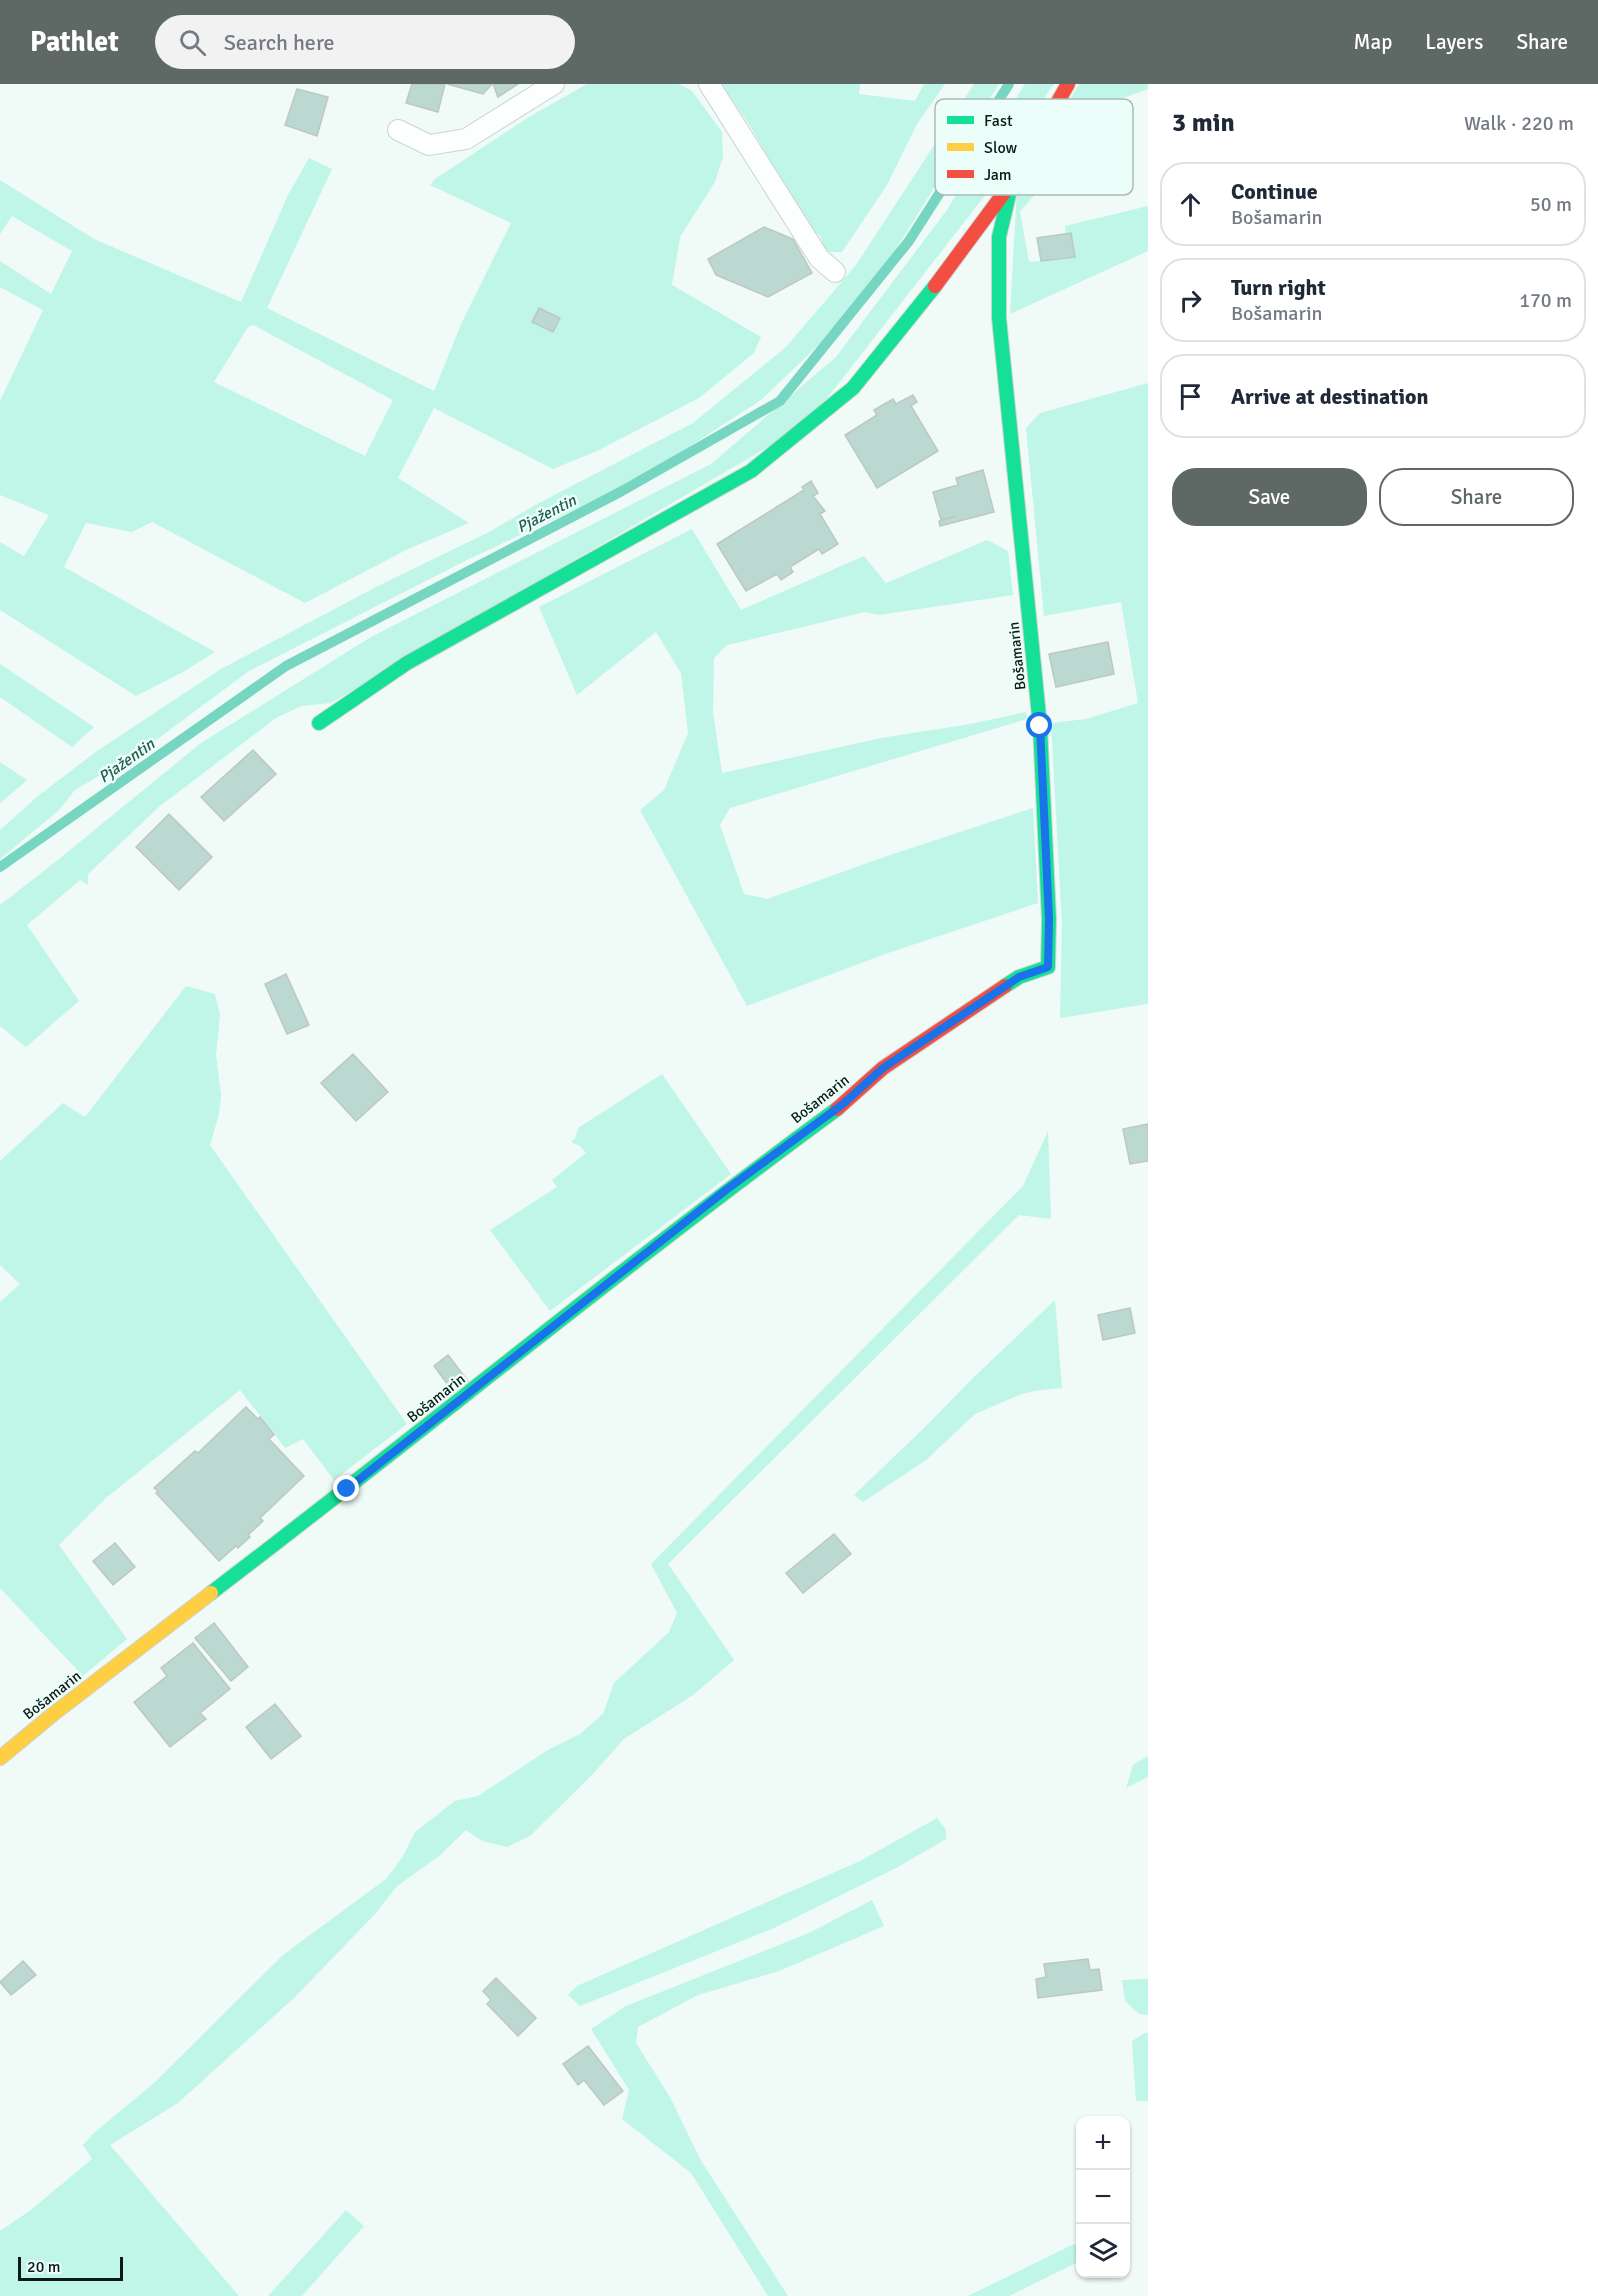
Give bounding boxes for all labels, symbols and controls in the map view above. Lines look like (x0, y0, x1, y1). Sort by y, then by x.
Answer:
search box (155, 15, 575, 69)
text: Pathlet (30, 25, 119, 59)
icon: search (176, 26, 209, 59)
text: Search here (224, 29, 335, 56)
text: Map (1354, 29, 1392, 55)
text: Layers (1425, 29, 1483, 55)
text: Share (1516, 29, 1568, 55)
legend (935, 99, 1133, 195)
text: 3 min (1172, 107, 1235, 139)
text: Fast (984, 111, 1013, 131)
text: Walk · 220 m (1464, 111, 1574, 136)
text: Slow (984, 138, 1018, 158)
text: Jam (984, 165, 1012, 185)
text: Continue (1231, 178, 1318, 205)
icon: ahead (1174, 188, 1207, 221)
text: 50 m (1530, 192, 1572, 217)
text: Bošamarin (1231, 205, 1323, 230)
text: Turn right (1231, 274, 1326, 301)
icon: right (1174, 284, 1207, 317)
text: 170 m (1519, 288, 1572, 313)
text: Bošamarin (1231, 301, 1323, 326)
icon: arrive (1174, 380, 1207, 413)
text: Arrive at destination (1231, 383, 1428, 410)
button: Save (1172, 468, 1367, 526)
button: Share (1379, 468, 1574, 526)
water label: Pjažentin (513, 490, 581, 537)
street label: Bošamarin (1004, 621, 1030, 691)
route start (1026, 712, 1052, 738)
water label: Pjažentin (95, 734, 160, 787)
street label: Bošamarin (787, 1071, 853, 1127)
street label: Bošamarin (403, 1370, 469, 1426)
route end (333, 1475, 359, 1501)
street label: Bošamarin (19, 1667, 85, 1723)
map controls (1076, 2116, 1130, 2278)
button: + (1076, 2116, 1130, 2170)
button: − (1076, 2170, 1130, 2224)
button: layers (1076, 2224, 1130, 2278)
scale bar (18, 2254, 123, 2282)
text: 20 m (27, 2257, 61, 2277)

